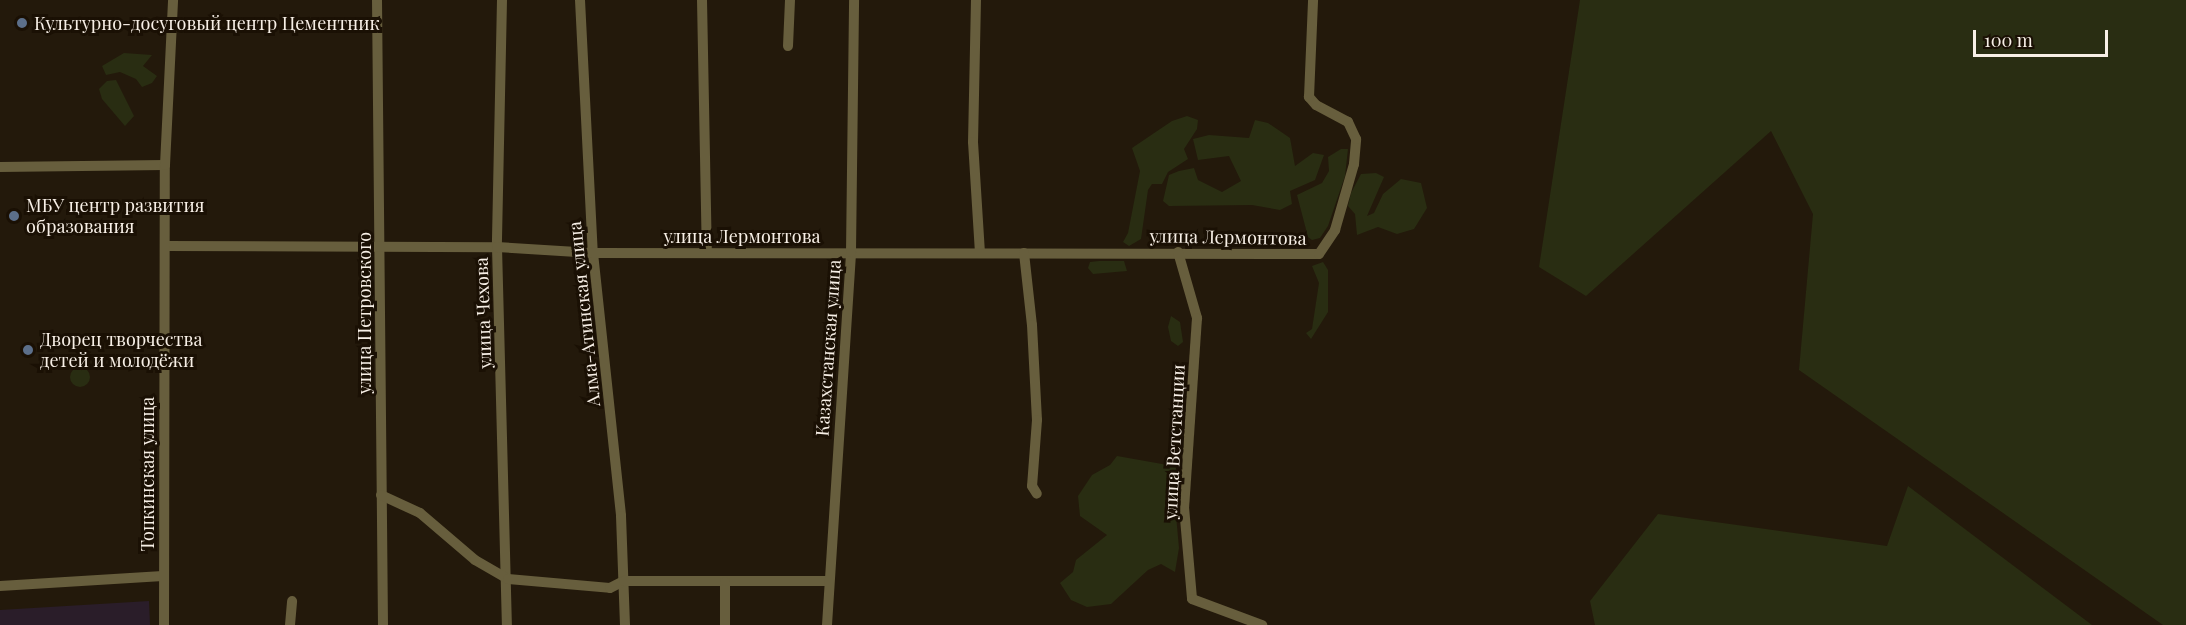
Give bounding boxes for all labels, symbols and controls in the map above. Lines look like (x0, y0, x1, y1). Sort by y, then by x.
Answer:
place label: Культурно-досуговый центр Цементник (34, 12, 380, 34)
marker: Культурно-досуговый центр Цементник (15, 16, 29, 30)
scale bar (1976, 18, 2111, 56)
text: 100 m (1984, 28, 2033, 52)
place label: МБУ центр развития образования (26, 195, 204, 238)
marker: МБУ центр развития образования (7, 209, 21, 223)
street label: Алма-Атинская улица (564, 220, 604, 408)
street label: улица Лермонтова (664, 225, 820, 247)
street label: улица Лермонтова (1149, 225, 1307, 249)
street label: улица Петровского (353, 232, 375, 394)
street label: улица Чехова (470, 257, 496, 369)
street label: Казахстанская улица (811, 259, 845, 437)
place label: Дворец творчества детей и молодёжи (40, 329, 202, 372)
marker: Дворец творчества детей и молодёжи (21, 343, 35, 357)
street label: улица Ветстанции (1159, 364, 1189, 520)
street label: Топкинская улица (136, 397, 158, 551)

